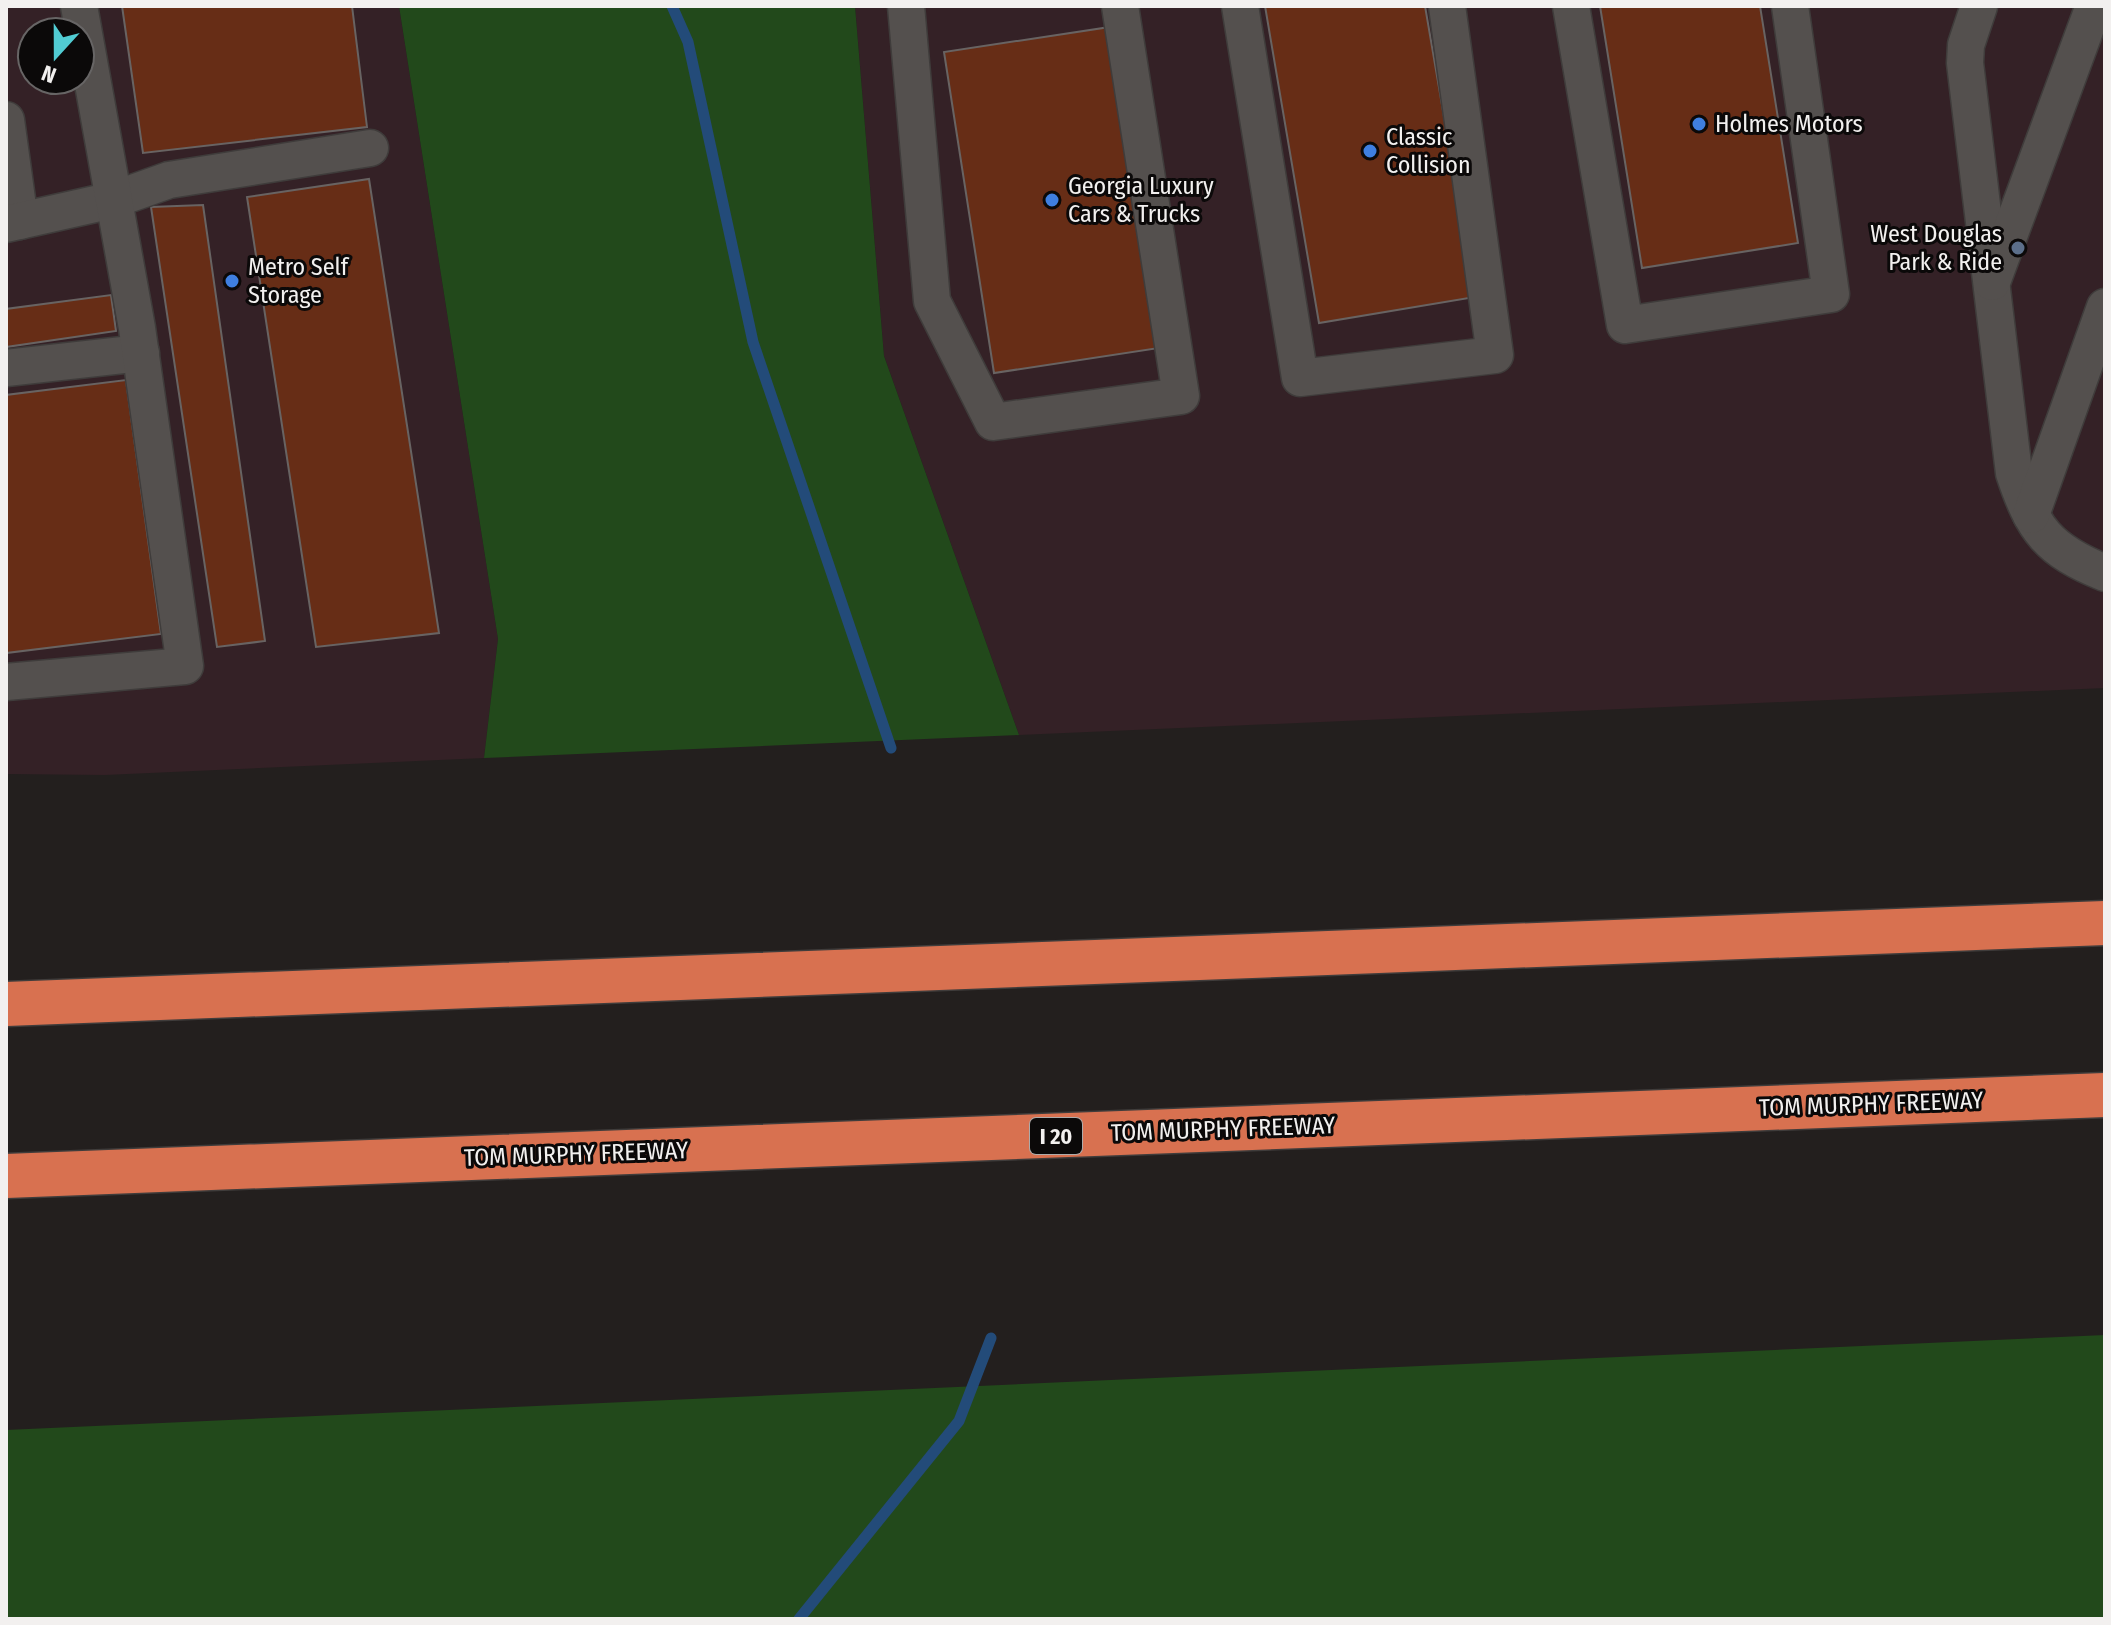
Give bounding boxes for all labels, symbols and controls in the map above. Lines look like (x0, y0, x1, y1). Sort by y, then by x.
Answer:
north arrow (16, 16, 96, 96)
text: N (38, 59, 60, 89)
place label: Holmes Motors (1715, 110, 1863, 138)
marker: Holmes Motors (1690, 115, 1708, 133)
place label: Classic Collision (1386, 123, 1471, 179)
marker: Classic Collision (1361, 142, 1379, 160)
place label: Georgia Luxury Cars & Trucks (1068, 172, 1214, 228)
marker: Georgia Luxury Cars & Trucks (1043, 191, 1061, 209)
place label: West Douglas Park & Ride (1870, 220, 2002, 276)
marker: West Douglas Park & Ride (2009, 239, 2027, 257)
place label: Metro Self Storage (248, 253, 350, 309)
marker: Metro Self Storage (223, 272, 241, 290)
street label: TOM MURPHY FREEWAY (1758, 1086, 1984, 1122)
street label: TOM MURPHY FREEWAY (1110, 1111, 1336, 1147)
road number: I 20 (1030, 1118, 1082, 1154)
street label: TOM MURPHY FREEWAY (463, 1136, 689, 1172)

